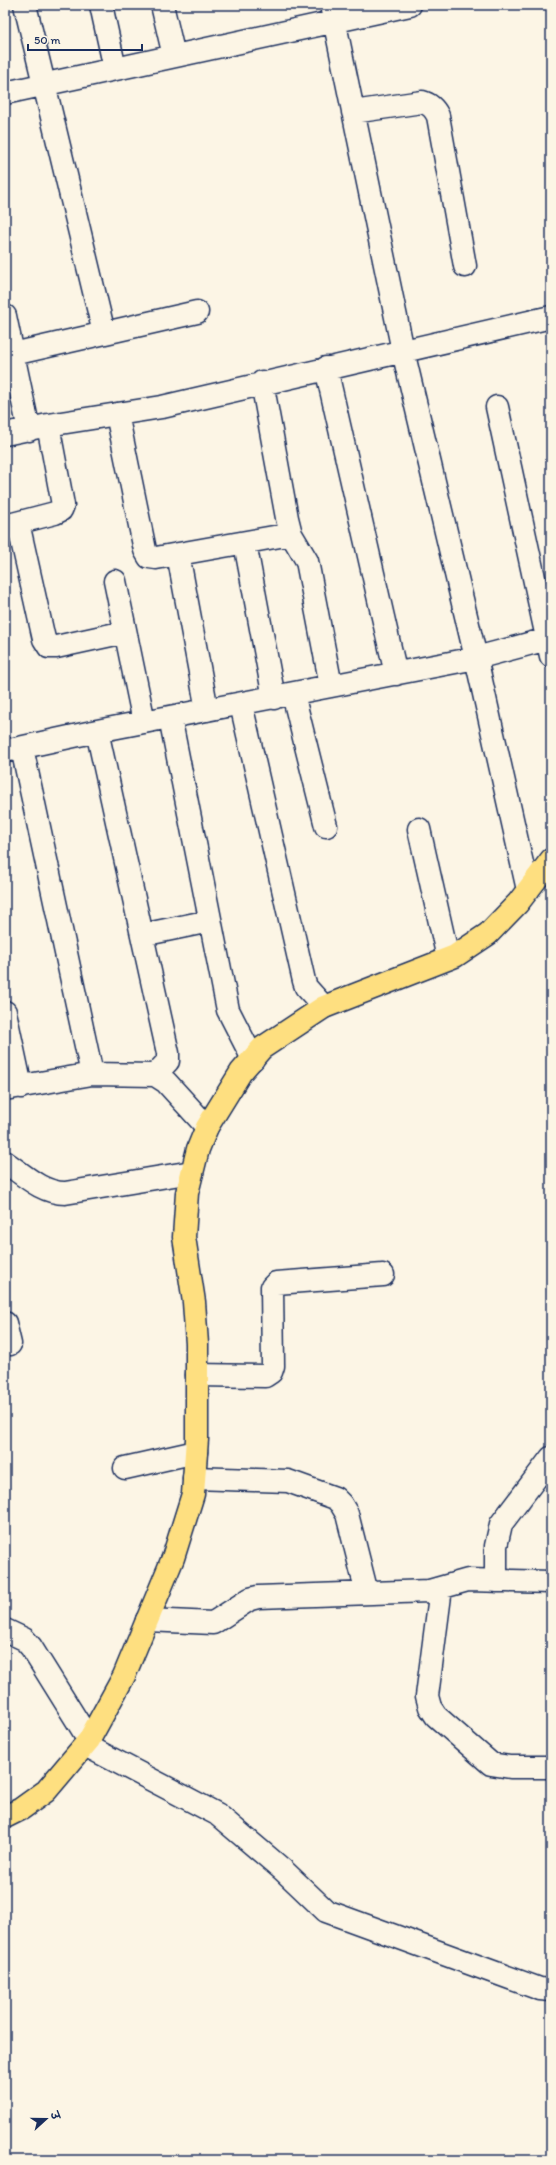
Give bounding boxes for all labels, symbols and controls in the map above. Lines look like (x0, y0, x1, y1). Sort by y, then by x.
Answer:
scale bar (28, 26, 142, 52)
text: 50 m (34, 33, 60, 47)
north arrow (26, 2099, 66, 2139)
text: उ (47, 2109, 63, 2123)

